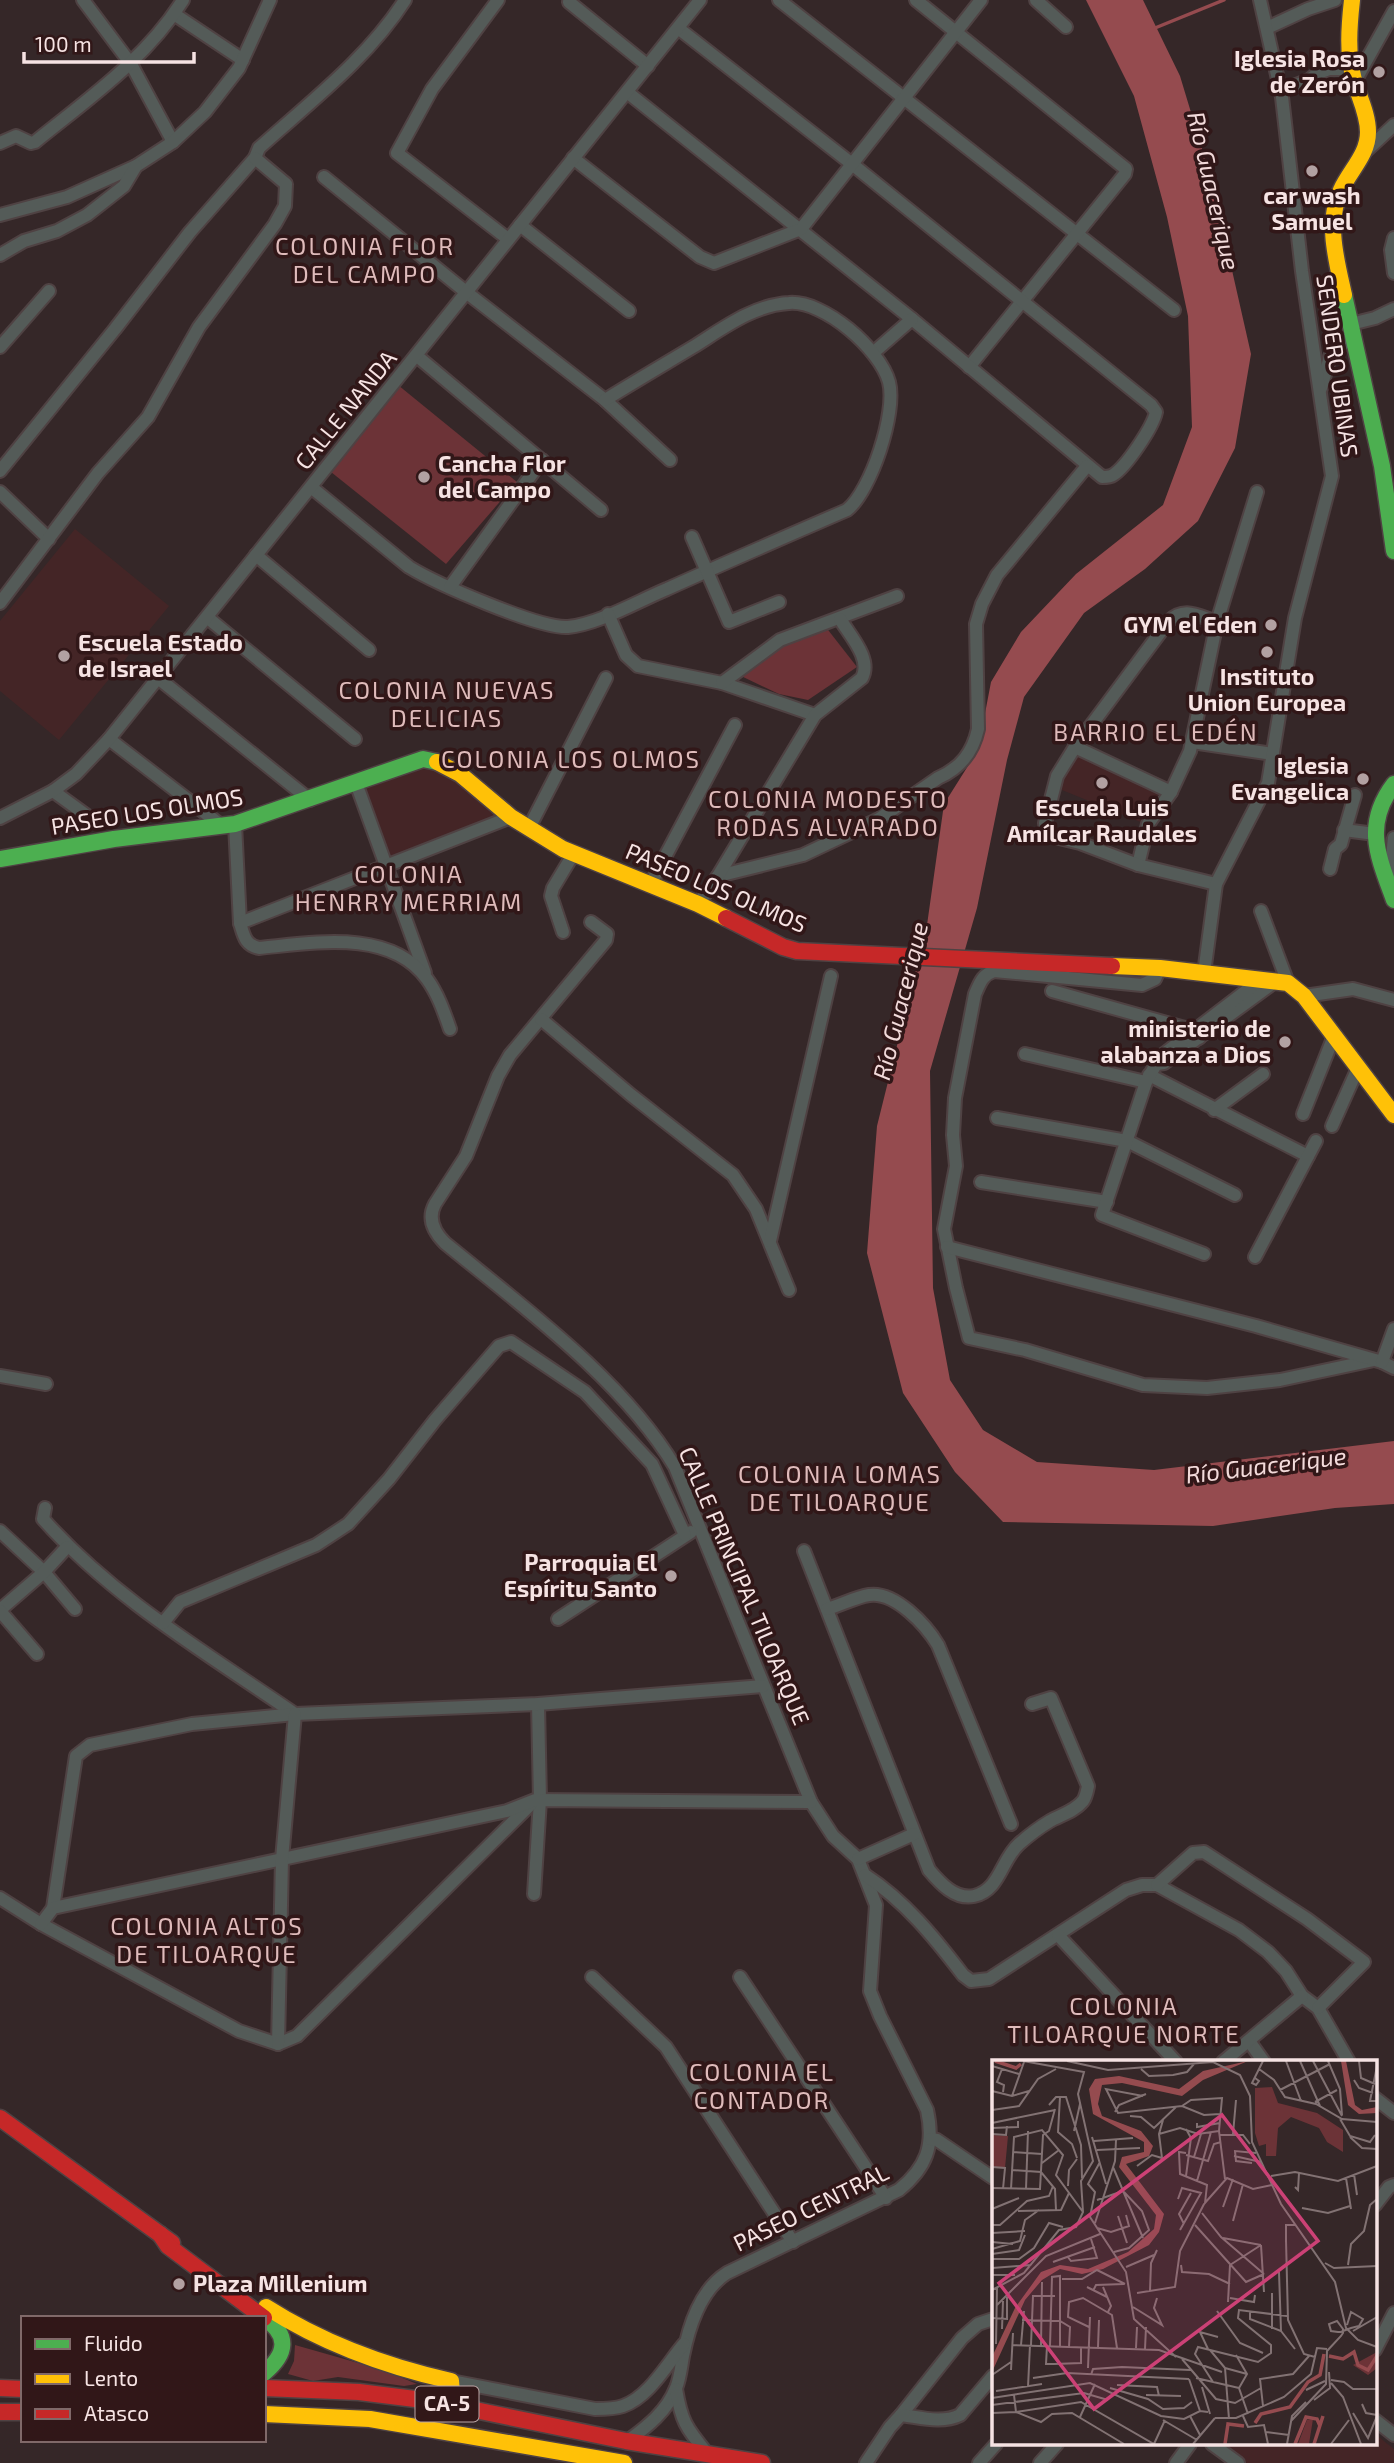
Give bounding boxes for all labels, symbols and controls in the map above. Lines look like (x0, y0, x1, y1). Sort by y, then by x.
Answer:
scale bar (24, 21, 194, 65)
text: 100 m (35, 31, 92, 56)
place label: Iglesia Rosa de Zerón (1234, 44, 1365, 98)
marker: Iglesia Rosa de Zerón (1371, 64, 1387, 80)
water label: Río Guacerique (1182, 109, 1247, 273)
marker: car wash Samuel (1304, 163, 1320, 179)
place label: car wash Samuel (1263, 181, 1361, 235)
district label: COLONIA FLOR DEL CAMPO (275, 231, 455, 288)
street label: SENDERO UBINAS (1311, 273, 1365, 459)
street label: CALLE NANDA (289, 344, 402, 475)
place label: Cancha Flor del Campo (438, 449, 566, 503)
marker: Cancha Flor del Campo (416, 469, 432, 485)
place label: GYM el Eden (1124, 610, 1257, 638)
marker: GYM el Eden (1263, 617, 1279, 633)
place label: Escuela Estado de Israel (78, 628, 243, 682)
marker: Instituto Union Europea (1259, 644, 1275, 660)
marker: Escuela Estado de Israel (56, 648, 72, 664)
place label: Instituto Union Europea (1188, 662, 1346, 716)
district label: COLONIA NUEVAS DELICIAS (339, 675, 555, 732)
district label: BARRIO EL EDÉN (1053, 717, 1259, 746)
district label: COLONIA LOS OLMOS (441, 744, 701, 773)
place label: Iglesia Evangelica (1231, 751, 1349, 805)
marker: Iglesia Evangelica (1355, 771, 1371, 787)
marker: Escuela Luis Amílcar Raudales (1094, 775, 1110, 791)
street label: PASEO LOS OLMOS (49, 782, 245, 840)
district label: COLONIA MODESTO RODAS ALVARADO (708, 784, 948, 841)
place label: Escuela Luis Amílcar Raudales (1007, 793, 1197, 847)
street label: PASEO LOS OLMOS (622, 836, 811, 938)
district label: COLONIA HENRRY MERRIAM (295, 859, 523, 916)
water label: Río Guacerique (866, 918, 933, 1083)
place label: ministerio de alabanza a Dios (1101, 1014, 1271, 1068)
marker: ministerio de alabanza a Dios (1277, 1034, 1293, 1050)
water label: Río Guacerique (1184, 1440, 1348, 1489)
street label: CALLE PRINCIPAL TILOARQUE (674, 1442, 816, 1729)
district label: COLONIA LOMAS DE TILOARQUE (738, 1459, 942, 1516)
place label: Parroquia El Espíritu Santo (504, 1548, 657, 1602)
marker: Parroquia El Espíritu Santo (663, 1568, 679, 1584)
district label: COLONIA ALTOS DE TILOARQUE (110, 1911, 304, 1968)
district label: COLONIA TILOARQUE NORTE (1007, 1991, 1241, 2048)
district label: COLONIA EL CONTADOR (689, 2057, 835, 2114)
inset map (992, 2060, 1376, 2446)
street label: PASEO CENTRAL (728, 2157, 893, 2257)
place label: Plaza Millenium (193, 2269, 368, 2297)
marker: Plaza Millenium (171, 2276, 187, 2292)
legend (21, 2316, 266, 2442)
text: Fluido (84, 2330, 143, 2355)
text: Lento (84, 2365, 138, 2390)
road number: CA-5 (416, 2386, 478, 2422)
text: Atasco (84, 2400, 149, 2425)

